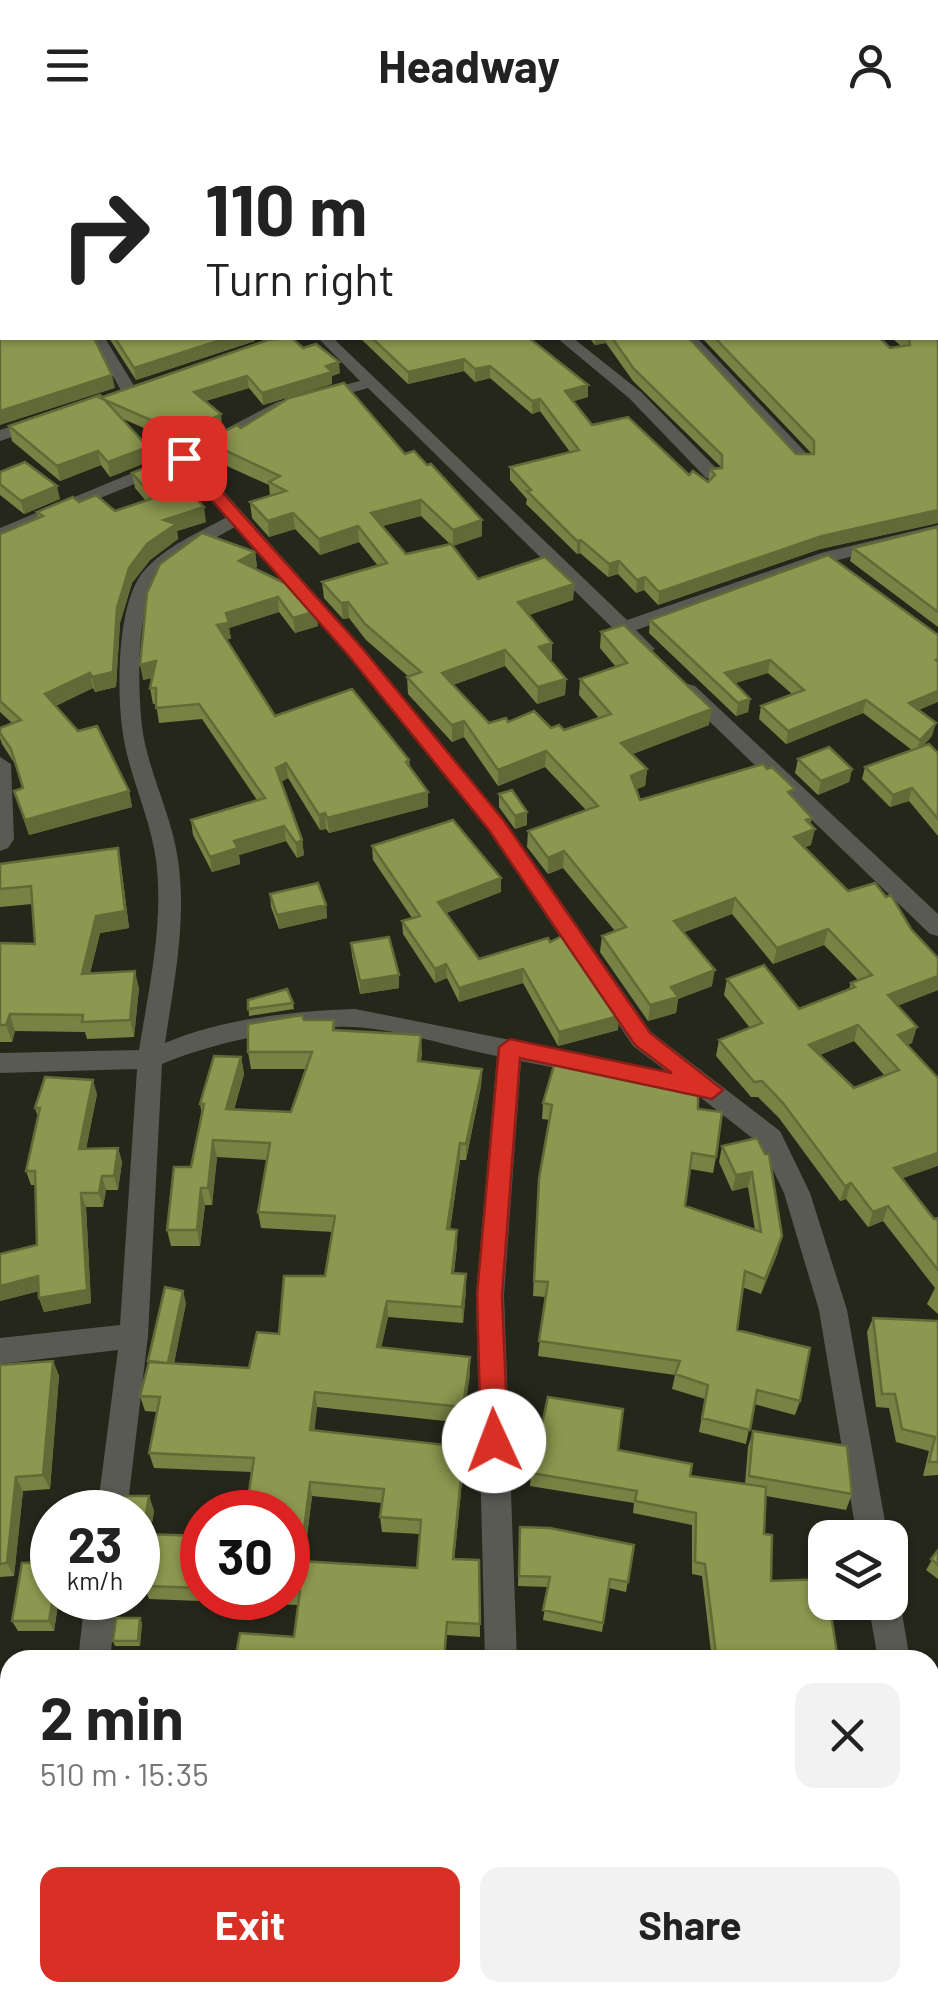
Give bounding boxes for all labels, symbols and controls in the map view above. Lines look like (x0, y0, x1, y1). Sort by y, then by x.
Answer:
icon: menu (40, 38, 95, 93)
text: Headway (378, 38, 560, 92)
icon: person (843, 38, 898, 93)
text: 110 m (205, 166, 367, 250)
icon: right (40, 170, 170, 300)
text: Turn right (205, 251, 395, 305)
pin (142, 416, 227, 501)
icon: arrive (157, 431, 212, 486)
position arrow (442, 1389, 546, 1493)
speed limit sign: 30 (180, 1490, 310, 1620)
text: 23 (68, 1513, 122, 1573)
map controls (808, 1520, 908, 1620)
button: layers (808, 1520, 908, 1620)
text: km/h (67, 1565, 123, 1595)
text: 2 min (40, 1680, 184, 1752)
button: close (795, 1683, 900, 1788)
text: 510 m · 15:35 (40, 1754, 209, 1792)
button: Exit (40, 1867, 460, 1982)
button: Share (480, 1867, 900, 1982)

